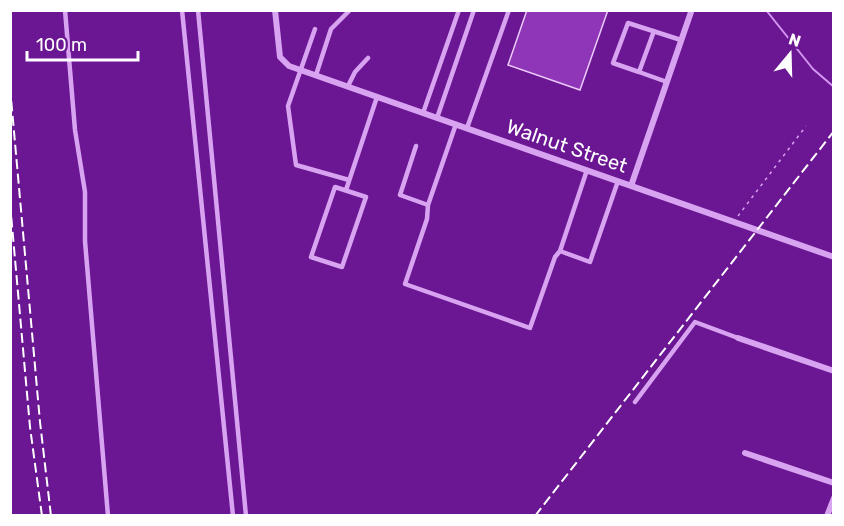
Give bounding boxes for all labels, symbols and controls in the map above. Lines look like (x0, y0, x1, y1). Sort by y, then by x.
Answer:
scale bar (27, 24, 138, 62)
north arrow (760, 24, 820, 84)
text: N (786, 29, 803, 51)
text: 100 m (36, 34, 87, 56)
street label: Walnut Street (503, 114, 631, 178)

